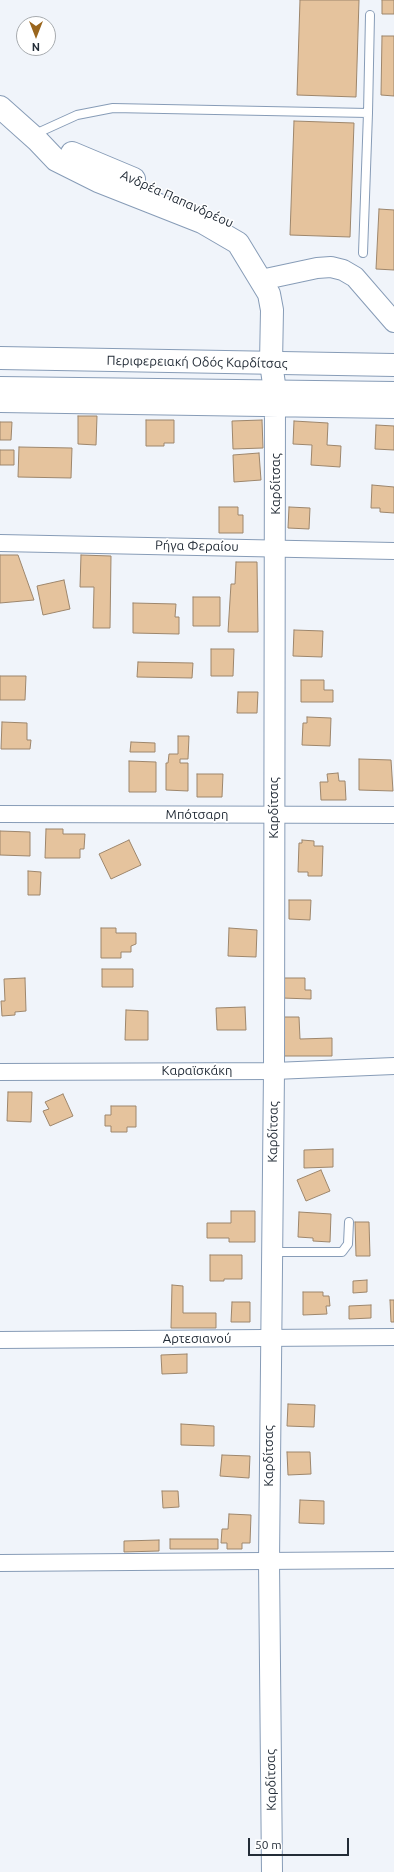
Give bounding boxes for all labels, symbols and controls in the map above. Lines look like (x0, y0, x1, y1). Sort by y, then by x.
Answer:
north arrow (16, 16, 56, 56)
text: N (32, 41, 40, 53)
street label: Ανδρέα Παπανδρέου (118, 167, 236, 231)
street label: Περιφερειακή Οδός Καρδίτσας (106, 353, 288, 371)
street label: Καρδίτσας (268, 453, 284, 515)
street label: Ρήγα Φεραίου (155, 537, 239, 555)
street label: Καρδίτσας (266, 777, 282, 839)
street label: Μπότσαρη (166, 807, 228, 823)
street label: Καραϊσκάκη (162, 1063, 232, 1079)
street label: Καρδίτσας (265, 1101, 281, 1163)
street label: Αρτεσιανού (163, 1331, 231, 1347)
street label: Καρδίτσας (261, 1425, 277, 1487)
street label: Καρδίτσας (263, 1749, 279, 1811)
scale bar (250, 1830, 351, 1856)
text: 50 m (255, 1838, 282, 1851)

